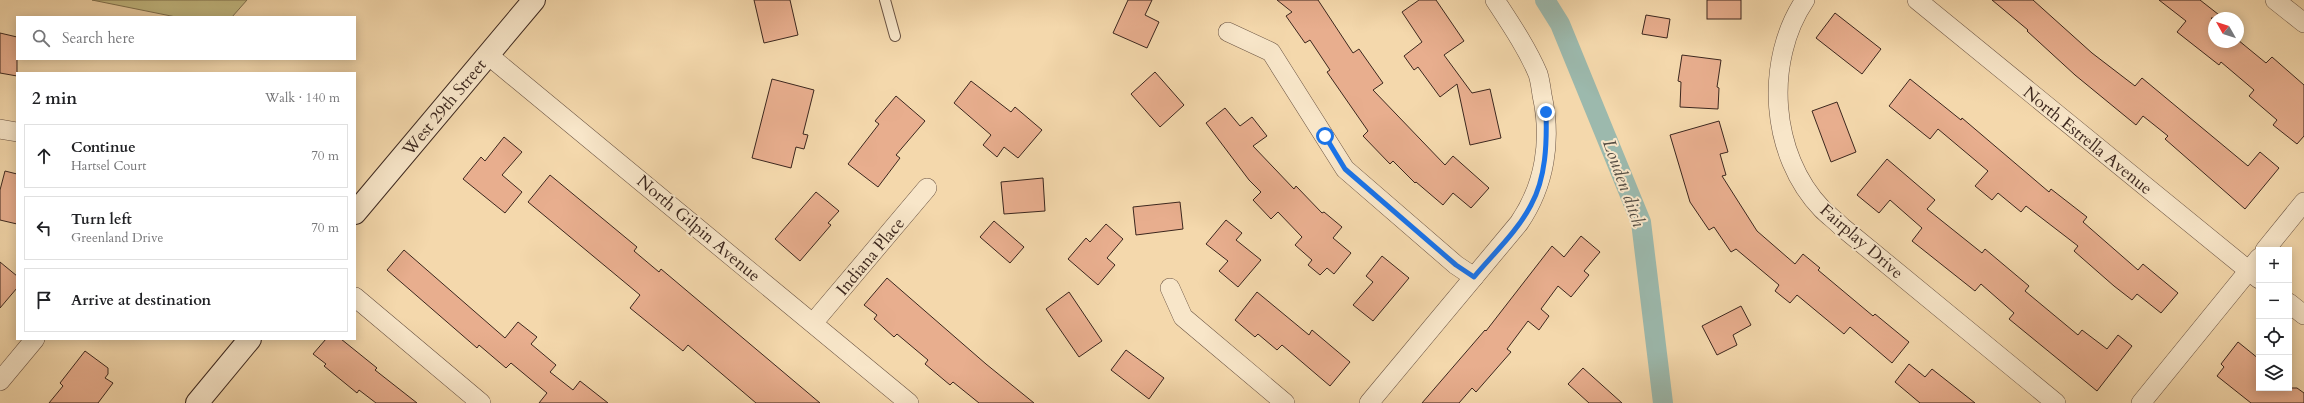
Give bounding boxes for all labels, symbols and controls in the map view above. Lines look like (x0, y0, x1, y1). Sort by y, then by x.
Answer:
north arrow (2208, 12, 2244, 48)
search box (16, 16, 356, 60)
icon: search (30, 27, 52, 49)
text: Search here (62, 28, 135, 48)
street label: West 29th Street (396, 54, 492, 161)
street label: North Estrella Avenue (2018, 81, 2157, 200)
text: 2 min (32, 87, 77, 110)
text: Walk · 140 m (265, 89, 340, 107)
route end (1537, 103, 1555, 121)
route start (1316, 127, 1334, 145)
water label: Louden ditch (1596, 136, 1651, 231)
text: Continue (71, 137, 136, 157)
icon: ahead (33, 145, 55, 167)
text: 70 m (311, 147, 339, 165)
text: Hartsel Court (71, 157, 146, 175)
street label: North Gilpin Avenue (632, 170, 765, 287)
street label: Fairplay Drive (1815, 199, 1908, 284)
text: Turn left (71, 209, 132, 229)
street label: Indiana Place (831, 212, 910, 300)
icon: left (33, 217, 55, 239)
text: 70 m (311, 219, 339, 237)
text: Greenland Drive (71, 229, 163, 247)
map controls (2256, 247, 2292, 391)
button: + (2256, 247, 2292, 283)
button: − (2256, 283, 2292, 319)
icon: arrive (33, 289, 55, 311)
text: Arrive at destination (71, 290, 211, 310)
button: locate (2256, 319, 2292, 355)
button: layers (2256, 355, 2292, 391)

